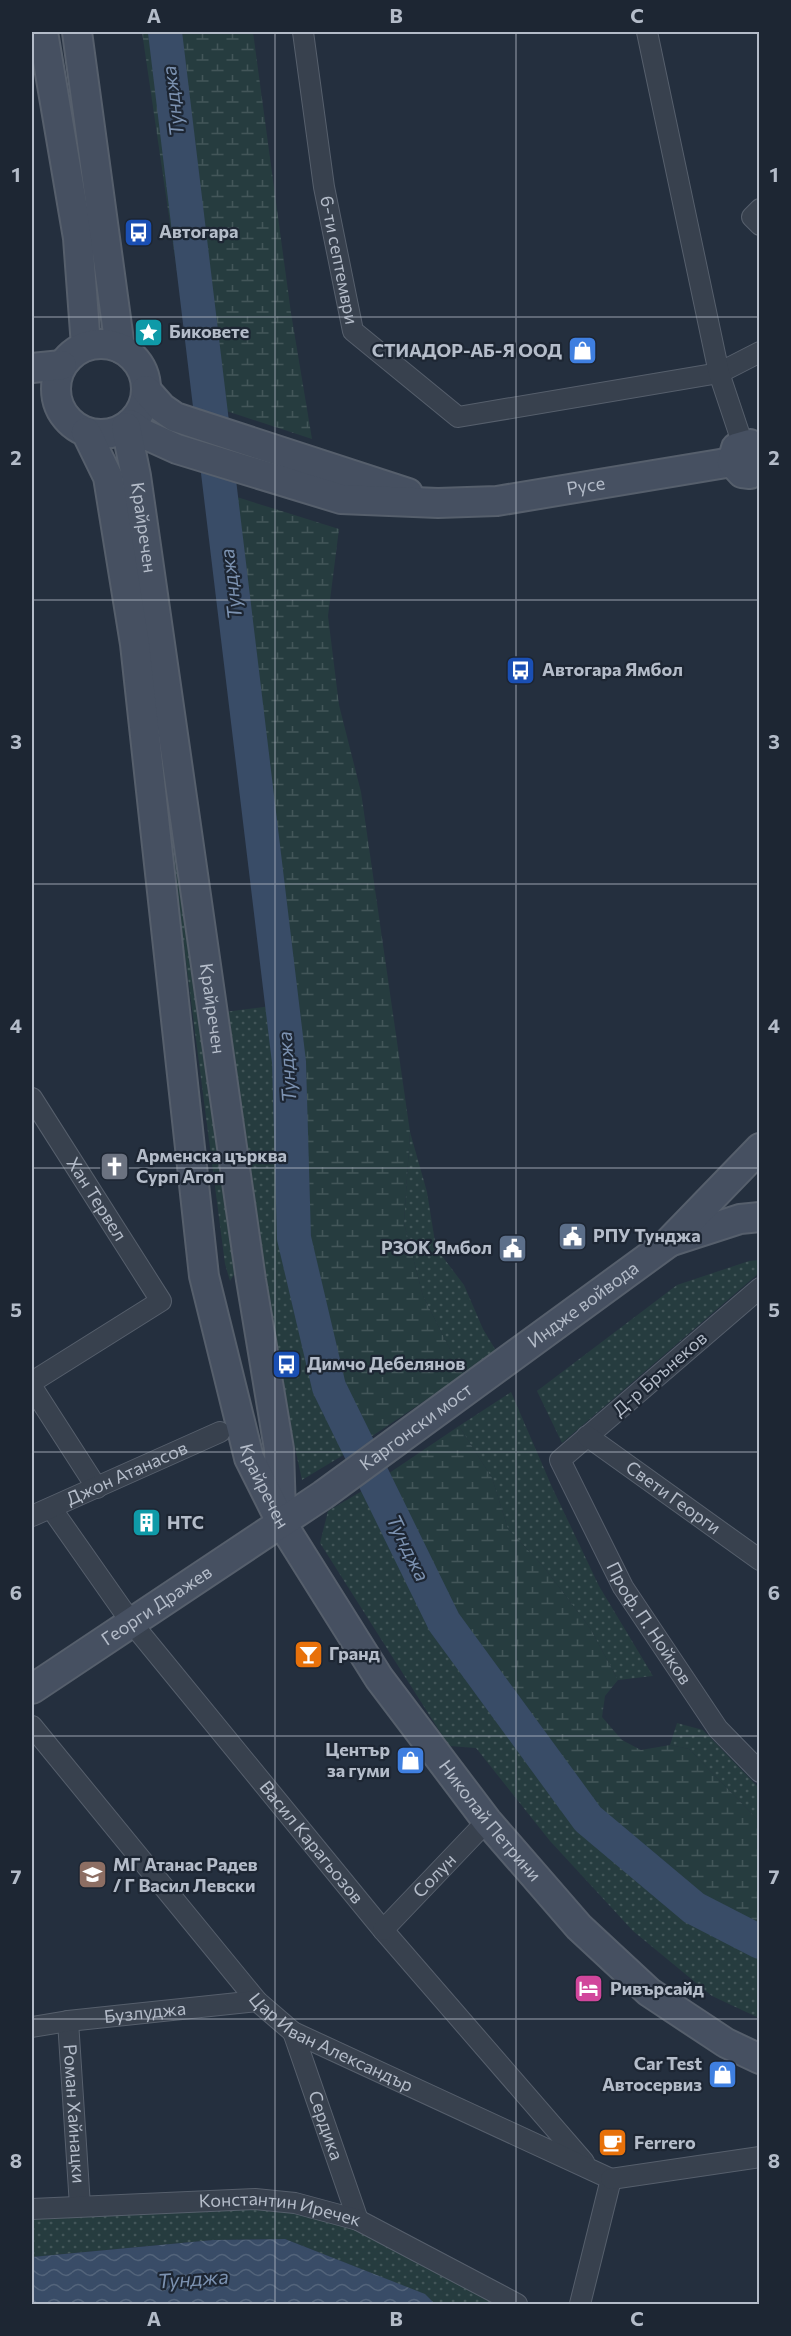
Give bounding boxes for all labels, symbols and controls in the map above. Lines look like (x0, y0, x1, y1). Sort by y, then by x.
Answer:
text: A (147, 3, 161, 27)
text: B (389, 3, 403, 27)
text: C (630, 3, 644, 27)
water label: Тунджа (156, 64, 188, 138)
text: 1 (11, 162, 21, 186)
text: 1 (769, 162, 779, 186)
street label: 6-ти септември (316, 194, 363, 326)
bus stop icon: Автогара (122, 216, 154, 248)
place label: Автогара (159, 220, 238, 242)
place icon: Биковете (132, 316, 164, 348)
place label: Биковете (169, 320, 249, 342)
shop icon: СТИАДОР-АБ-Я ООД (567, 335, 599, 367)
place label: СТИАДОР-АБ-Я ООД (372, 339, 562, 361)
text: 2 (10, 445, 22, 469)
text: 2 (768, 445, 780, 469)
street label: Русе (565, 471, 606, 499)
street label: Крайречен (127, 480, 162, 574)
water label: Тунджа (214, 547, 246, 621)
bus stop icon: Автогара Ямбол (505, 654, 537, 686)
place label: Автогара Ямбол (542, 658, 683, 680)
text: 3 (10, 729, 22, 753)
text: 3 (768, 729, 780, 753)
street label: Крайречен (196, 962, 231, 1055)
text: 4 (10, 1013, 22, 1037)
text: 4 (768, 1013, 780, 1037)
water label: Тунджа (272, 1031, 300, 1103)
place label: Арменска църква Сурп Агоп (136, 1144, 287, 1187)
church icon: Арменска църква Сурп Агоп (99, 1150, 131, 1182)
street label: Хан Тервел (62, 1153, 132, 1245)
public building icon: РПУ Тунджа (556, 1220, 588, 1252)
place label: РПУ Тунджа (593, 1224, 701, 1246)
public building icon: РЗОК Ямбол (497, 1232, 529, 1264)
place label: РЗОК Ямбол (381, 1236, 492, 1258)
street label: Индже войвода (523, 1256, 642, 1352)
text: 5 (10, 1297, 22, 1321)
text: 5 (768, 1297, 780, 1321)
street label: Д-р Брънеков (608, 1326, 711, 1420)
bus stop icon: Димчо Дебелянов (270, 1348, 302, 1380)
place label: Димчо Дебелянов (307, 1352, 465, 1374)
street label: Каргонски мост (355, 1377, 477, 1475)
street label: Джон Атанасов (62, 1436, 191, 1509)
street label: Крайречен (236, 1441, 294, 1532)
street label: Свети Георги (622, 1456, 725, 1538)
building icon: НТС (130, 1507, 162, 1539)
water label: Тунджа (383, 1510, 435, 1585)
place label: НТС (167, 1511, 204, 1533)
street label: Проф. П. Нойков (602, 1558, 697, 1688)
street label: Георги Дражев (97, 1560, 216, 1650)
text: 6 (10, 1580, 22, 1604)
text: 6 (768, 1580, 780, 1604)
bar icon: Гранд (292, 1638, 324, 1670)
place label: Гранд (329, 1642, 380, 1664)
place label: Център за гуми (325, 1738, 390, 1781)
shop icon: Център за гуми (395, 1744, 427, 1776)
street label: Николай Петрини (435, 1755, 546, 1885)
street label: Васил Карагьозов (255, 1776, 369, 1908)
street label: Солун (408, 1848, 460, 1902)
place label: МГ Атанас Радев / Г Васил Левски (113, 1853, 258, 1896)
school or university icon: МГ Атанас Радев / Г Васил Левски (76, 1859, 108, 1891)
text: 7 (11, 1864, 22, 1888)
text: 7 (769, 1864, 780, 1888)
hotel icon: Ривърсайд (573, 1973, 605, 2005)
place label: Ривърсайд (610, 1977, 704, 1999)
street label: Цар Иван Александър (245, 1988, 417, 2096)
street label: Бузлуджа (103, 1997, 187, 2027)
street label: Роман Хайнацки (60, 2043, 91, 2184)
place label: Car Test Автосервиз (602, 2052, 702, 2095)
shop icon: Car Test Автосервиз (707, 2058, 739, 2090)
street label: Сердика (304, 2088, 348, 2163)
cafe icon: Ferrero (597, 2127, 629, 2159)
place label: Ferrero (634, 2131, 696, 2153)
text: 8 (10, 2148, 22, 2172)
text: 8 (768, 2148, 780, 2172)
street label: Константин Иречек (198, 2187, 364, 2230)
water label: Тунджа (157, 2264, 229, 2292)
text: A (147, 2306, 161, 2330)
text: B (389, 2306, 403, 2330)
text: C (630, 2306, 644, 2330)

